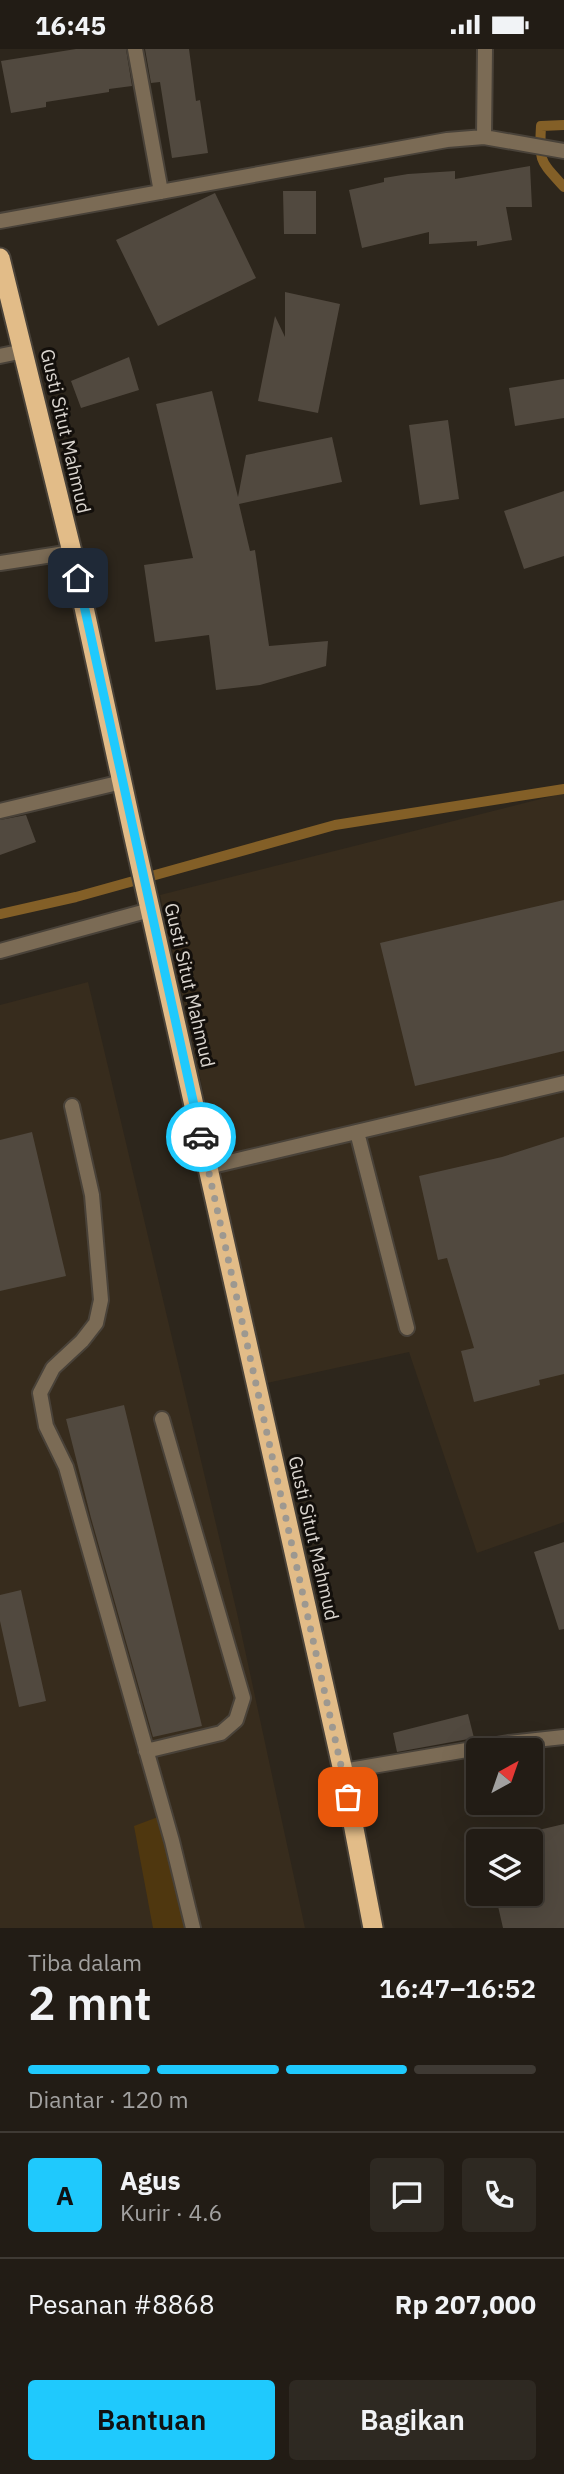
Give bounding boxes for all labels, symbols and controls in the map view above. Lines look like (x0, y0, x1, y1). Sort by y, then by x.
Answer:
text: 16:45 (35, 8, 106, 42)
street label: Gusti Situt Mahmud (35, 346, 97, 516)
pin (48, 548, 108, 608)
icon: home (59, 559, 97, 597)
street label: Gusti Situt Mahmud (159, 900, 221, 1070)
courier (166, 1102, 236, 1172)
icon: car (182, 1118, 220, 1156)
street label: Gusti Situt Mahmud (283, 1453, 345, 1623)
north arrow (466, 1738, 542, 1815)
map controls (466, 1738, 543, 1906)
pin (318, 1767, 378, 1827)
icon: bag (329, 1778, 367, 1816)
button: layers (466, 1829, 543, 1906)
text: Tiba dalam (28, 1947, 142, 1977)
text: 16:47–16:52 (379, 1971, 536, 2005)
text: 2 mnt (28, 1973, 152, 2033)
text: Diantar · 120 m (28, 2084, 189, 2114)
button: chat (370, 2158, 444, 2232)
button: phone (462, 2158, 536, 2232)
text: Agus (120, 2163, 181, 2197)
text: A (56, 2178, 74, 2212)
text: Kurir · 4.6 (120, 2197, 222, 2227)
text: Pesanan #8868 (28, 2287, 215, 2321)
text: Rp 207,000 (395, 2287, 536, 2321)
button: Bantuan (28, 2380, 275, 2460)
button: Bagikan (289, 2380, 536, 2460)

